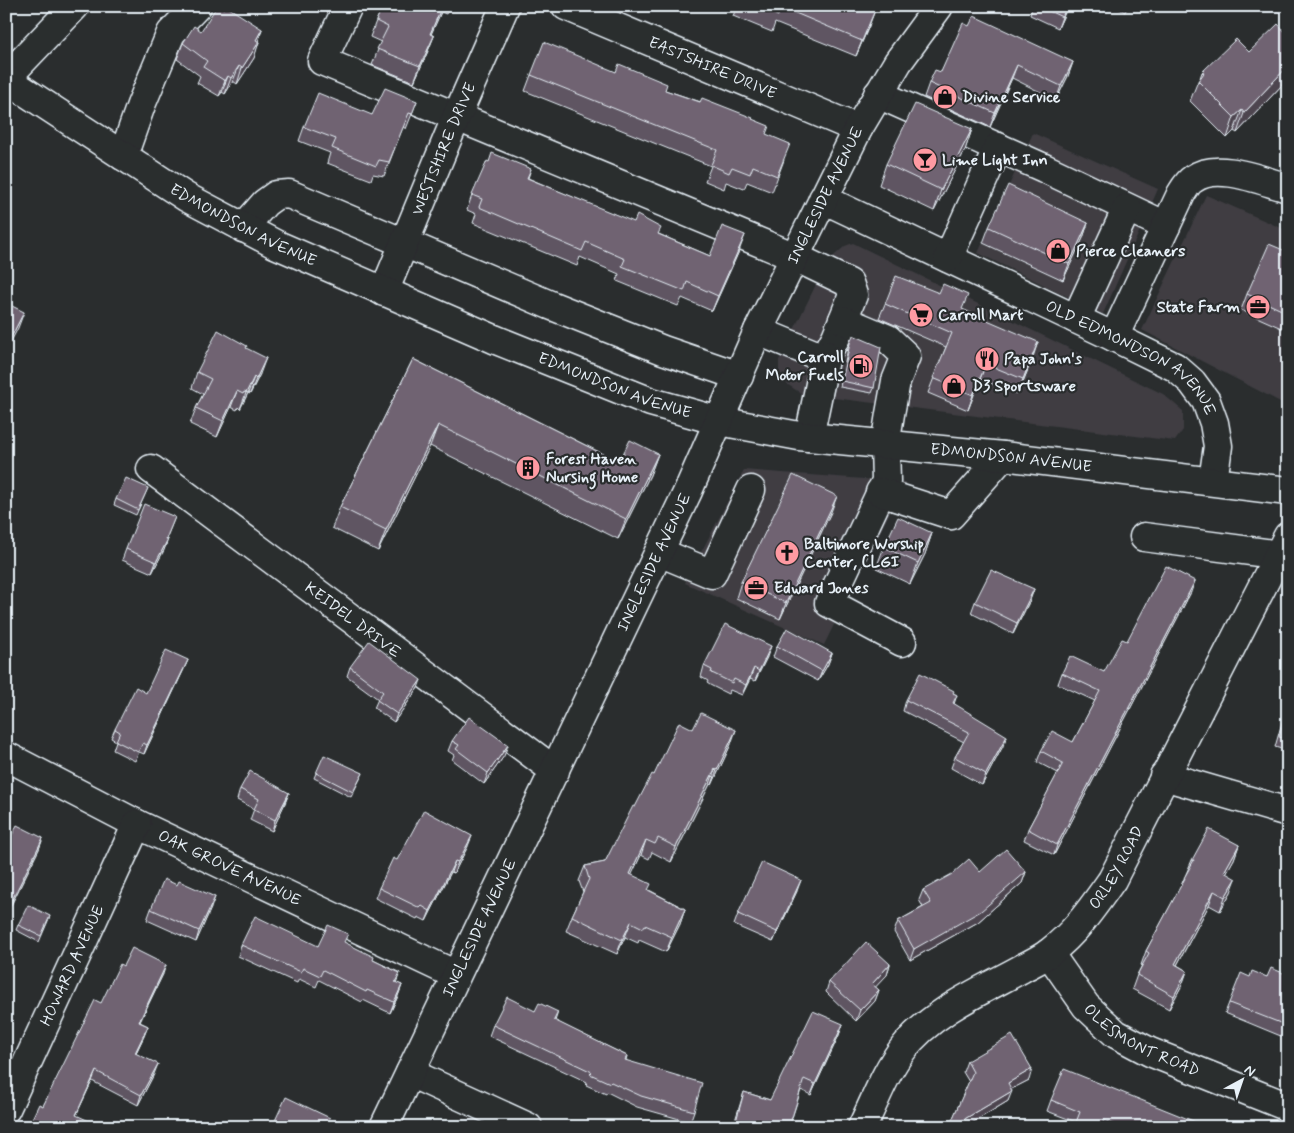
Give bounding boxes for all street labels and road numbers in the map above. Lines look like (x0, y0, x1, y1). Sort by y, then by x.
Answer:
street label: EASTSHIRE DRIVE (645, 32, 780, 104)
street label: WESTSHIRE DRIVE (406, 79, 481, 218)
street label: INGLESIDE AVENUE (782, 123, 868, 268)
street label: EDMONDSON AVENUE (166, 179, 320, 271)
street label: OLD EDMONDSON AVENUE (1042, 296, 1221, 418)
street label: EDMONDSON AVENUE (535, 347, 694, 423)
street label: EDMONDSON AVENUE (930, 438, 1093, 477)
street label: INGLESIDE AVENUE (612, 490, 696, 635)
street label: KEIDEL DRIVE (300, 577, 405, 663)
street label: ORLEY ROAD (1084, 822, 1148, 914)
street label: OAK GROVE AVENUE (155, 825, 304, 911)
street label: INGLESIDE AVENUE (437, 855, 521, 1000)
street label: HOWARD AVENUE (35, 902, 109, 1029)
street label: OLESMONT ROAD (1079, 999, 1203, 1081)

